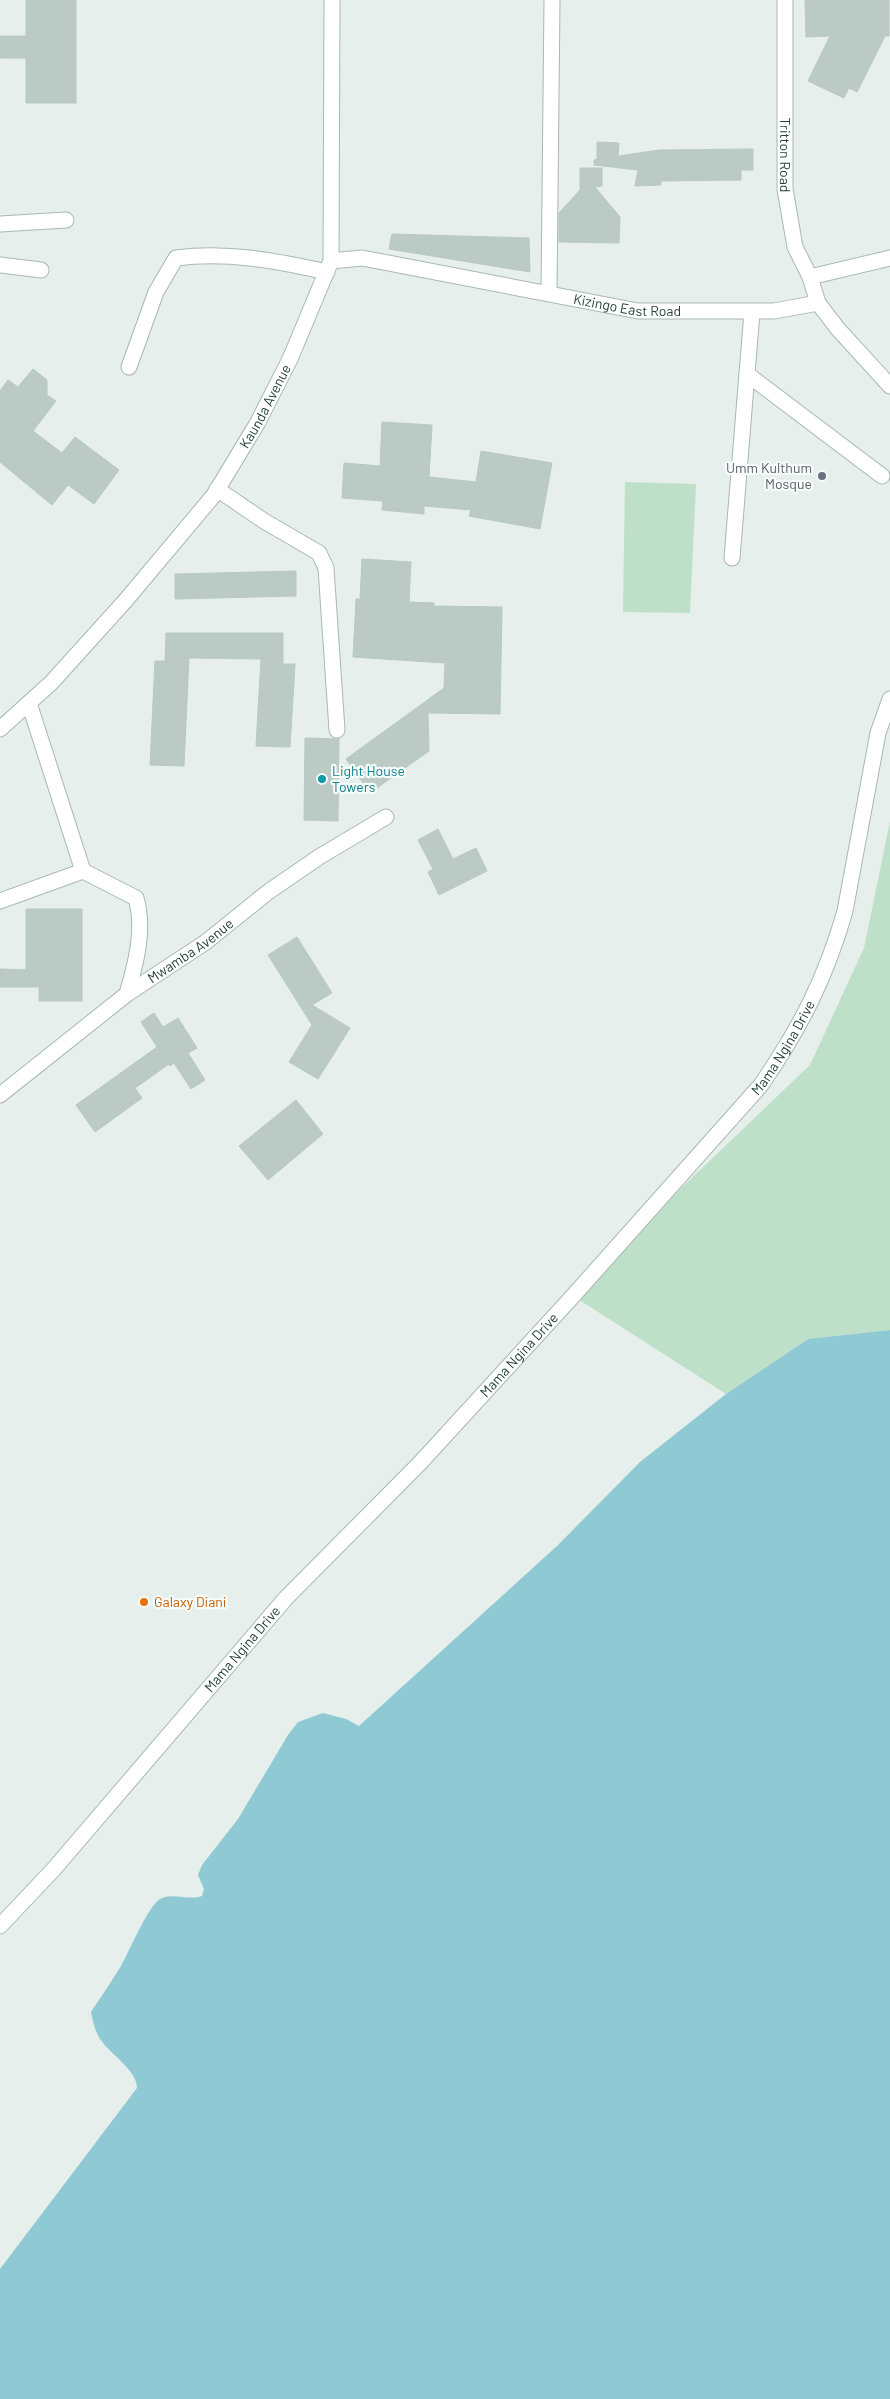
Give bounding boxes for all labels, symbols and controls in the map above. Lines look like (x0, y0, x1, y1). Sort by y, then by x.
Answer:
street label: Tritton Road (777, 118, 794, 192)
street label: Kizingo East Road (572, 290, 681, 319)
street label: Kaunda Avenue (235, 361, 294, 451)
place label: Umm Kulthum Mosque (726, 459, 812, 492)
marker: Umm Kulthum Mosque (816, 470, 828, 482)
place label: Light House Towers (332, 762, 405, 795)
marker: Light House Towers (316, 773, 328, 785)
street label: Mwamba Avenue (144, 915, 236, 986)
street label: Mama Ngina Drive (747, 997, 818, 1098)
street label: Mama Ngina Drive (476, 1309, 561, 1400)
place label: Galaxy Diani (154, 1593, 226, 1610)
marker: Galaxy Diani (138, 1596, 150, 1608)
street label: Mama Ngina Drive (200, 1602, 283, 1695)

